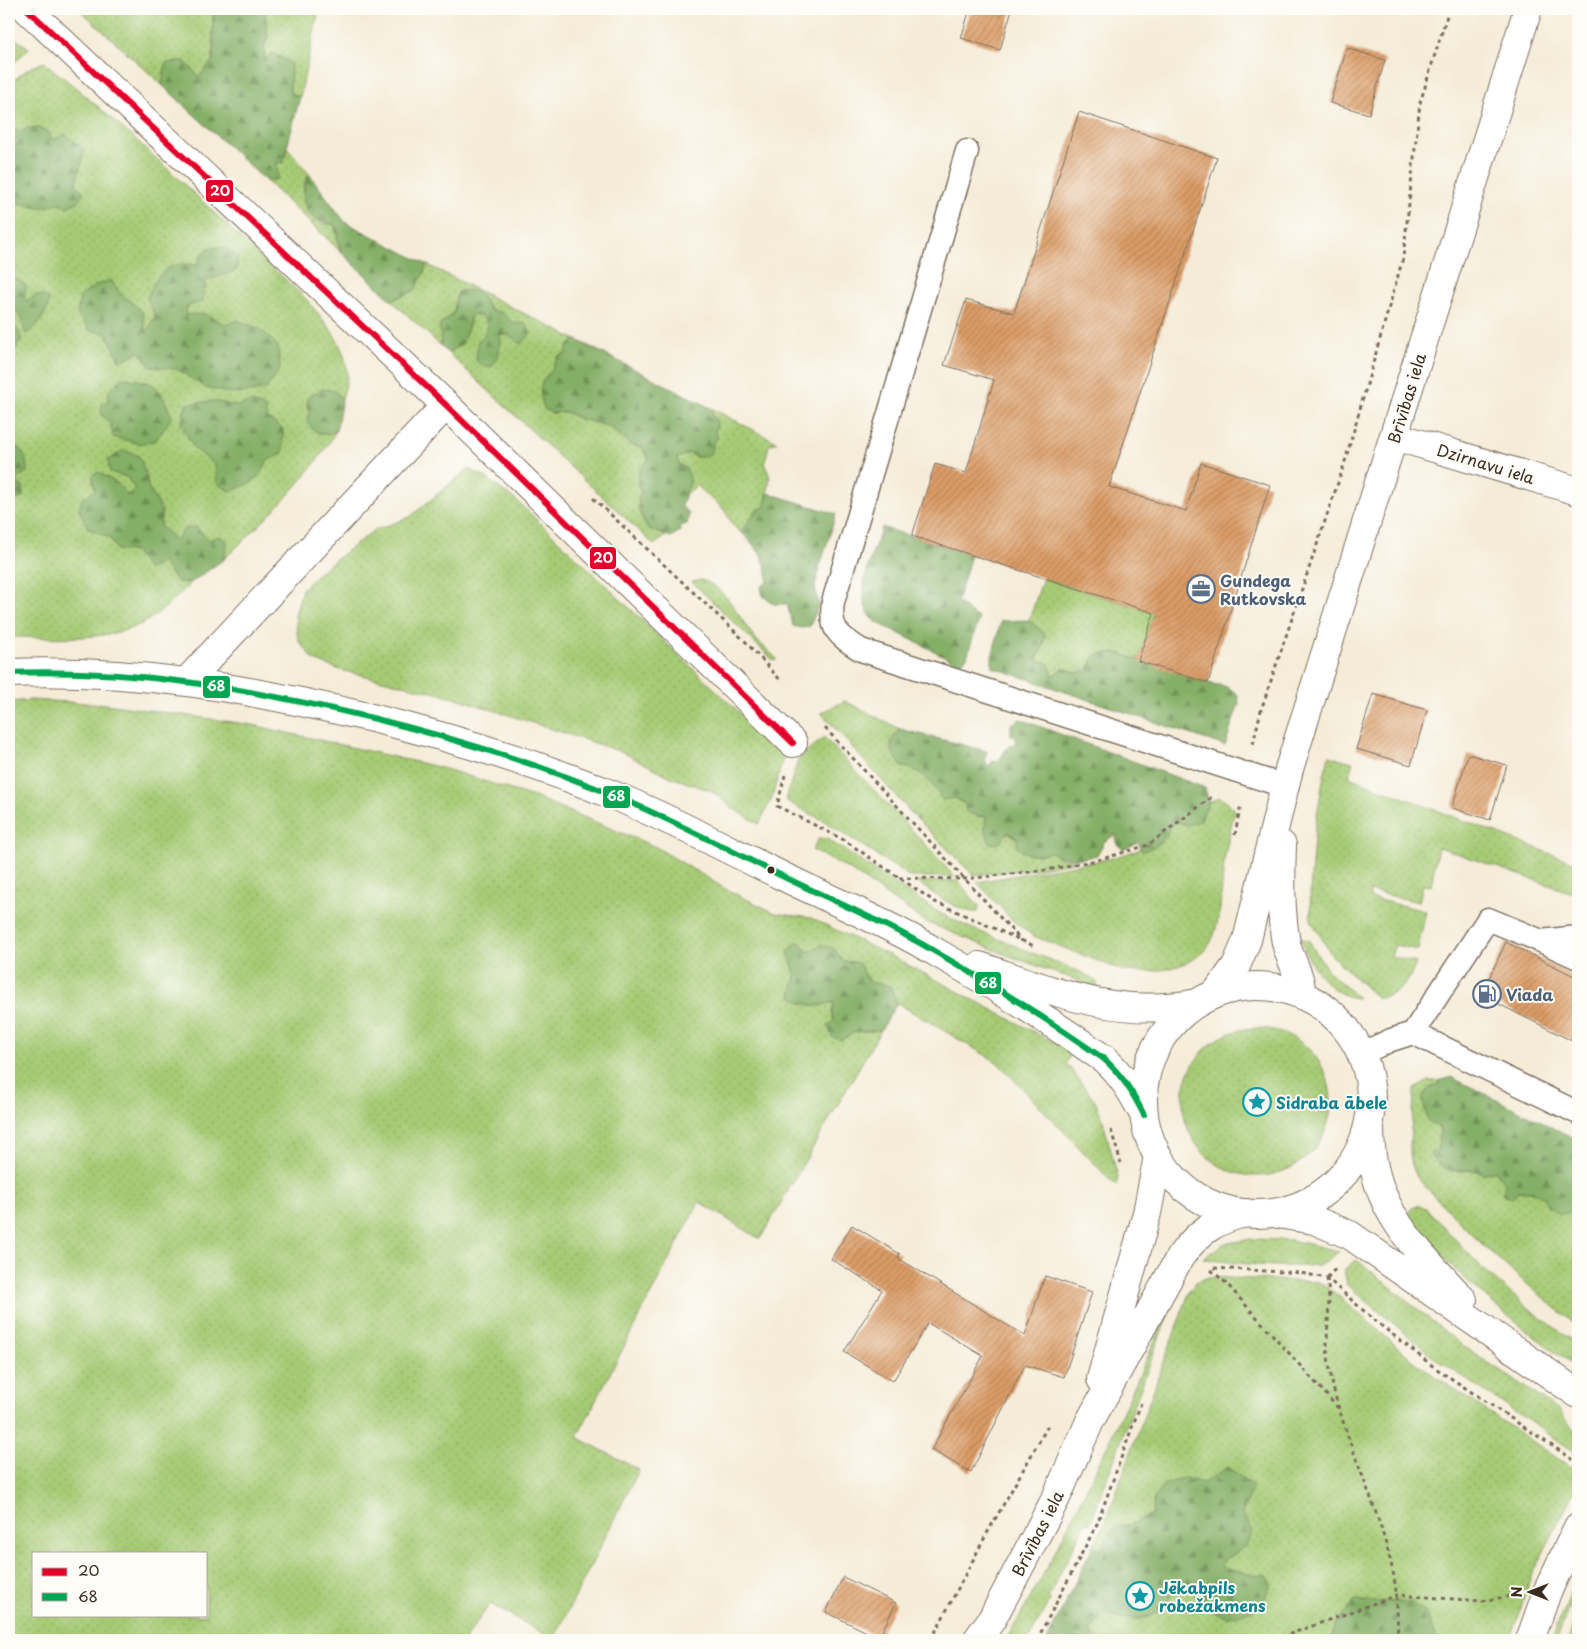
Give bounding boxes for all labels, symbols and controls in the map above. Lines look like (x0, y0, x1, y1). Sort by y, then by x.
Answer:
line badge: 20 (205, 179, 234, 203)
text: 20 (210, 180, 230, 201)
street label: Brīvības iela (1381, 350, 1431, 446)
street label: Dzirnavu iela (1434, 437, 1538, 489)
line badge: 20 (589, 546, 617, 570)
text: 20 (593, 547, 613, 568)
place label: Gundega Rutkovska (1220, 568, 1307, 610)
office icon: Gundega Rutkovska (1186, 574, 1216, 604)
line badge: 68 (202, 675, 231, 699)
text: 68 (207, 675, 226, 696)
line badge: 68 (602, 785, 631, 809)
text: 68 (607, 785, 626, 806)
unlabelled marker (766, 865, 776, 875)
line badge: 68 (974, 971, 1002, 995)
text: 68 (979, 972, 998, 993)
fuel station icon: Viada (1472, 979, 1502, 1009)
place label: Viada (1506, 982, 1553, 1006)
place icon: Sidraba ābele (1242, 1087, 1272, 1117)
place label: Sidraba ābele (1276, 1090, 1388, 1114)
street label: Brīvības iela (1005, 1486, 1069, 1580)
legend (32, 1552, 208, 1616)
text: 20 (78, 1558, 99, 1581)
north arrow (1504, 1566, 1554, 1616)
place label: Jēkabpils robežakmens (1159, 1575, 1266, 1617)
place icon: Jēkabpils robežakmens (1125, 1581, 1155, 1611)
text: 68 (78, 1584, 98, 1607)
text: N (1506, 1586, 1527, 1598)

